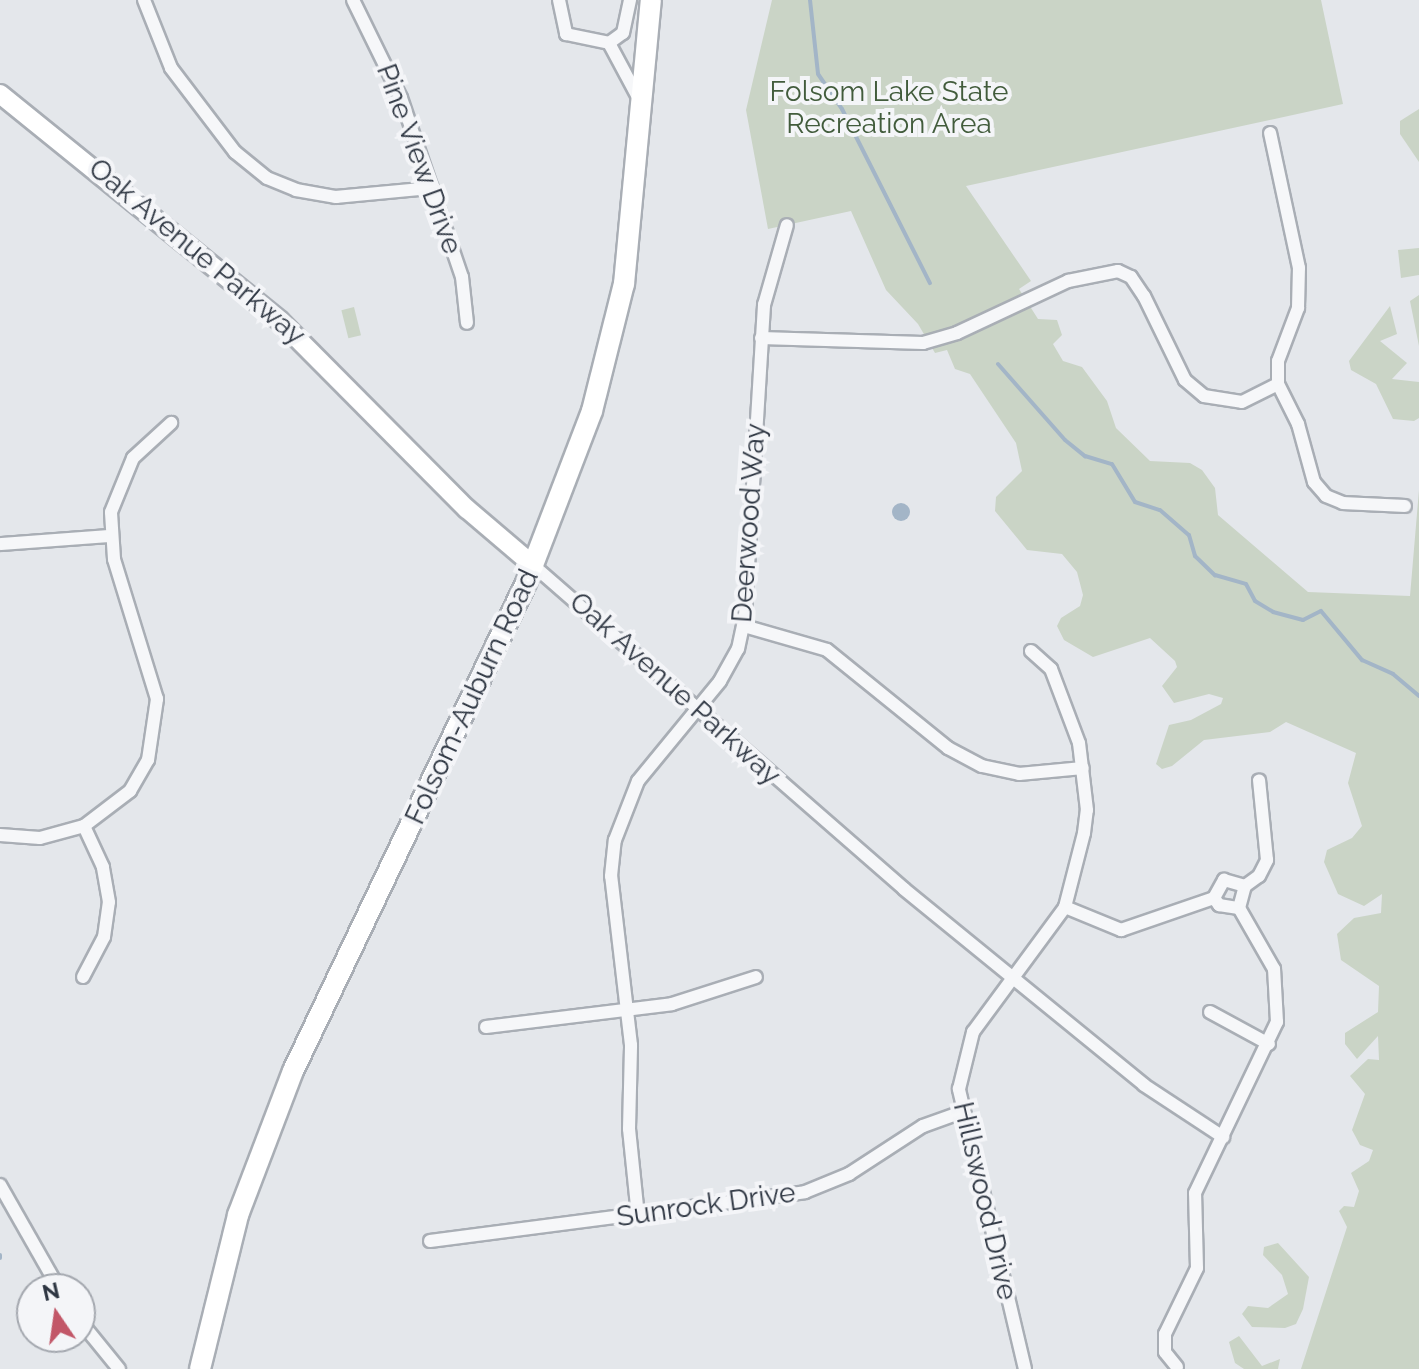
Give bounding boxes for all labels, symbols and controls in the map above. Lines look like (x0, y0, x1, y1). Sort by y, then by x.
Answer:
street label: Pine View Drive (369, 59, 469, 259)
park label: Folsom Lake State Recreation Area (769, 75, 1009, 141)
street label: Oak Avenue Parkway (82, 151, 312, 353)
street label: Deerwood Way (725, 422, 773, 624)
street label: Folsom-Auburn Road (398, 564, 546, 830)
street label: Oak Avenue Parkway (562, 585, 788, 793)
street label: Hillswood Drive (946, 1099, 1024, 1303)
street label: Sunrock Drive (614, 1176, 798, 1234)
north arrow (16, 1273, 96, 1353)
text: N (40, 1277, 62, 1306)

